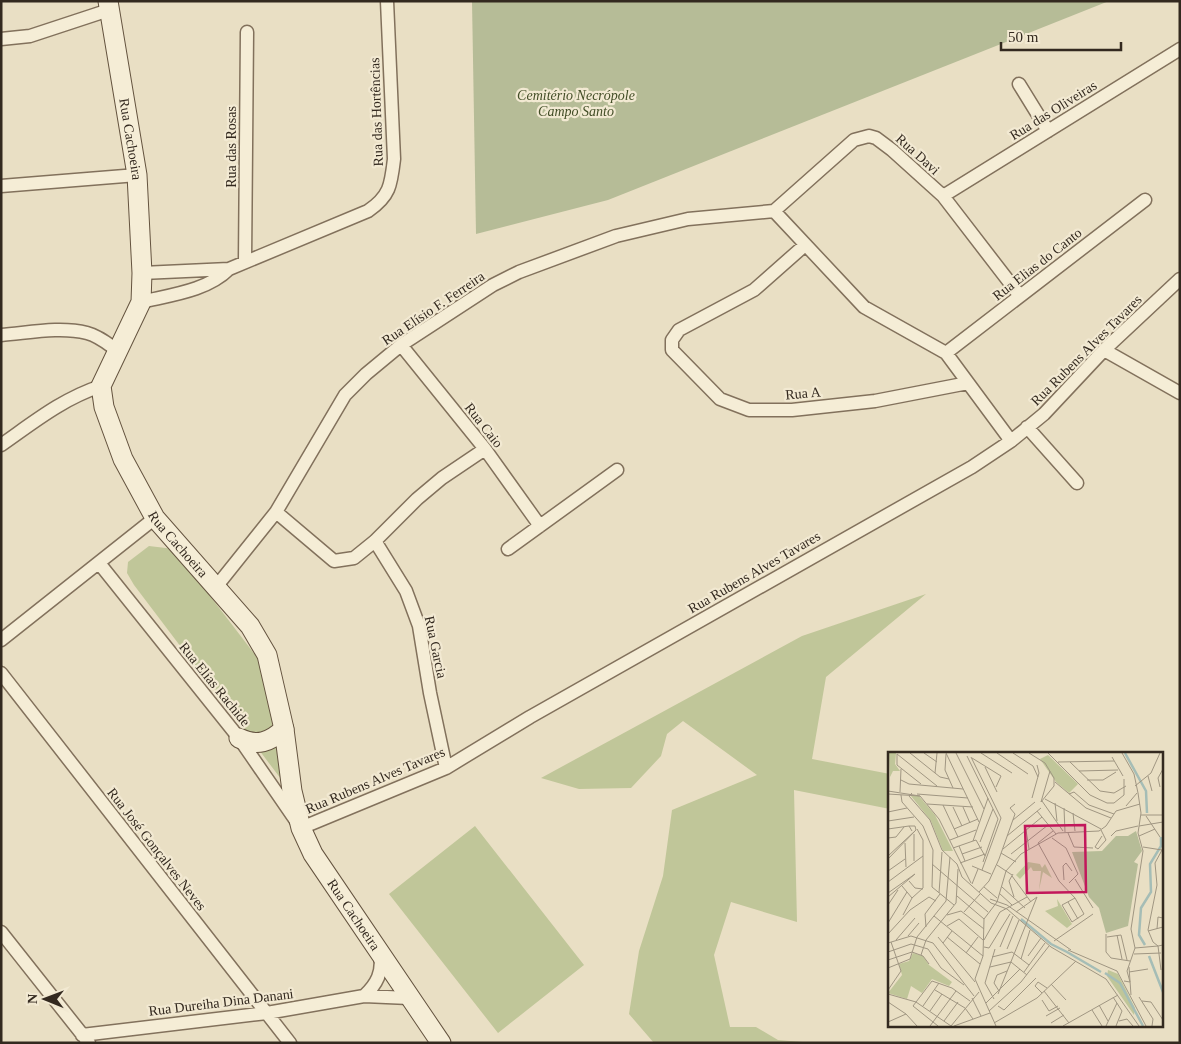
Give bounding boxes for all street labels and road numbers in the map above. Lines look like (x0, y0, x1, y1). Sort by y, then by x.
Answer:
street label: Rua das Hortências (367, 57, 386, 167)
street label: Rua das Oliveiras (1007, 78, 1099, 143)
street label: Rua Cachoeira (116, 97, 144, 181)
street label: Rua das Rosas (224, 106, 239, 188)
street label: Rua Davi (893, 131, 943, 178)
street label: Rua Elias do Canto (990, 225, 1085, 304)
street label: Rua Elísio F. Ferreira (379, 268, 488, 348)
street label: Rua Rubens Alves Tavares (1028, 292, 1145, 409)
street label: Rua A (785, 384, 822, 403)
street label: Rua Caio (462, 400, 506, 451)
street label: Rua Cachoeira (145, 509, 211, 581)
street label: Rua Rubens Alves Tavares (686, 528, 823, 616)
street label: Rua Garcia (422, 615, 450, 680)
street label: Rua Elías Rachide (176, 639, 253, 729)
street label: Rua Rubens Alves Tavares (303, 744, 447, 817)
street label: Rua José Gonçalves Neves (104, 785, 209, 914)
street label: Rua Cachoeira (324, 876, 383, 954)
street label: Rua Dureiha Dina Danani (148, 986, 294, 1019)

